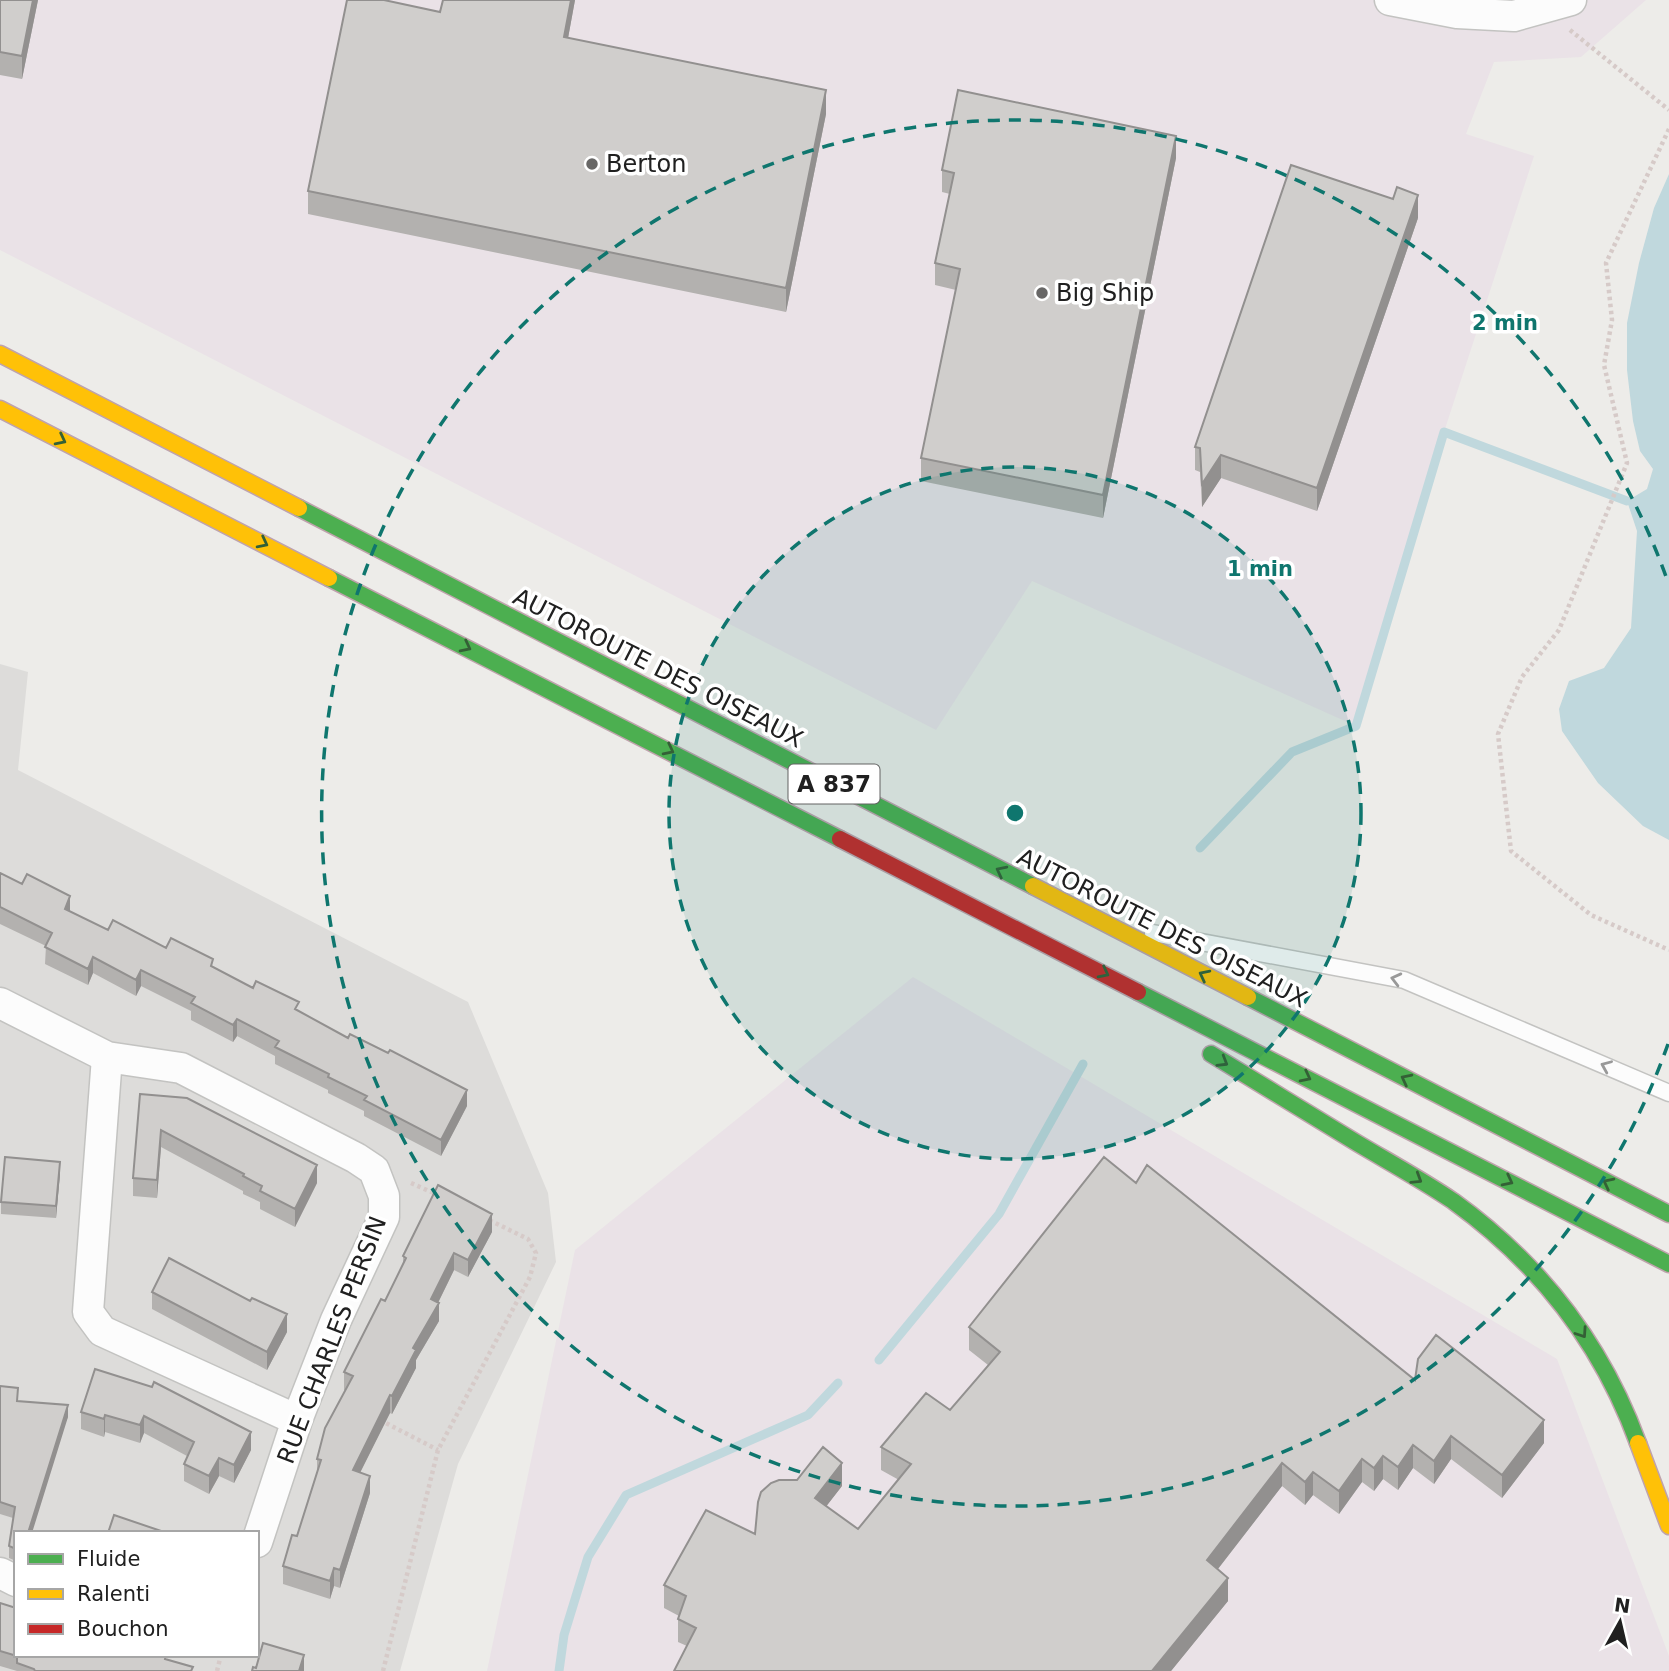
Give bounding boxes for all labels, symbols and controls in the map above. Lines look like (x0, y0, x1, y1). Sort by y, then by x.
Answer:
place label: Berton (606, 150, 686, 178)
marker: Berton (584, 156, 600, 172)
place label: Big Ship (1056, 279, 1154, 307)
marker: Big Ship (1034, 285, 1050, 301)
text: 2 min (1472, 311, 1538, 335)
one-way arrow (54, 431, 66, 445)
one-way arrow (256, 535, 268, 549)
text: 1 min (1227, 557, 1293, 581)
street label: AUTOROUTE DES OISEAUX (508, 583, 808, 753)
one-way arrow (459, 638, 471, 652)
one-way arrow (661, 742, 674, 756)
road number: A 837 (788, 764, 880, 804)
centre of rings (1003, 801, 1027, 825)
street label: AUTOROUTE DES OISEAUX (1012, 843, 1312, 1013)
one-way arrow (996, 865, 1008, 879)
one-way arrow (1097, 965, 1109, 978)
one-way arrow (1199, 969, 1211, 983)
one-way arrow (1390, 973, 1402, 987)
one-way arrow (1215, 1053, 1228, 1066)
one-way arrow (1601, 1060, 1614, 1074)
one-way arrow (1299, 1069, 1311, 1083)
one-way arrow (1401, 1073, 1413, 1087)
one-way arrow (1410, 1171, 1423, 1184)
one-way arrow (1501, 1173, 1514, 1187)
one-way arrow (1603, 1177, 1615, 1191)
street label: RUE CHARLES PERSIN (272, 1212, 392, 1468)
one-way arrow (1574, 1325, 1586, 1338)
legend (14, 1531, 259, 1657)
text: Fluide (77, 1547, 140, 1571)
text: Ralenti (77, 1582, 150, 1606)
north arrow (1585, 1587, 1655, 1657)
text: N (1613, 1593, 1632, 1617)
text: Bouchon (77, 1617, 169, 1641)

